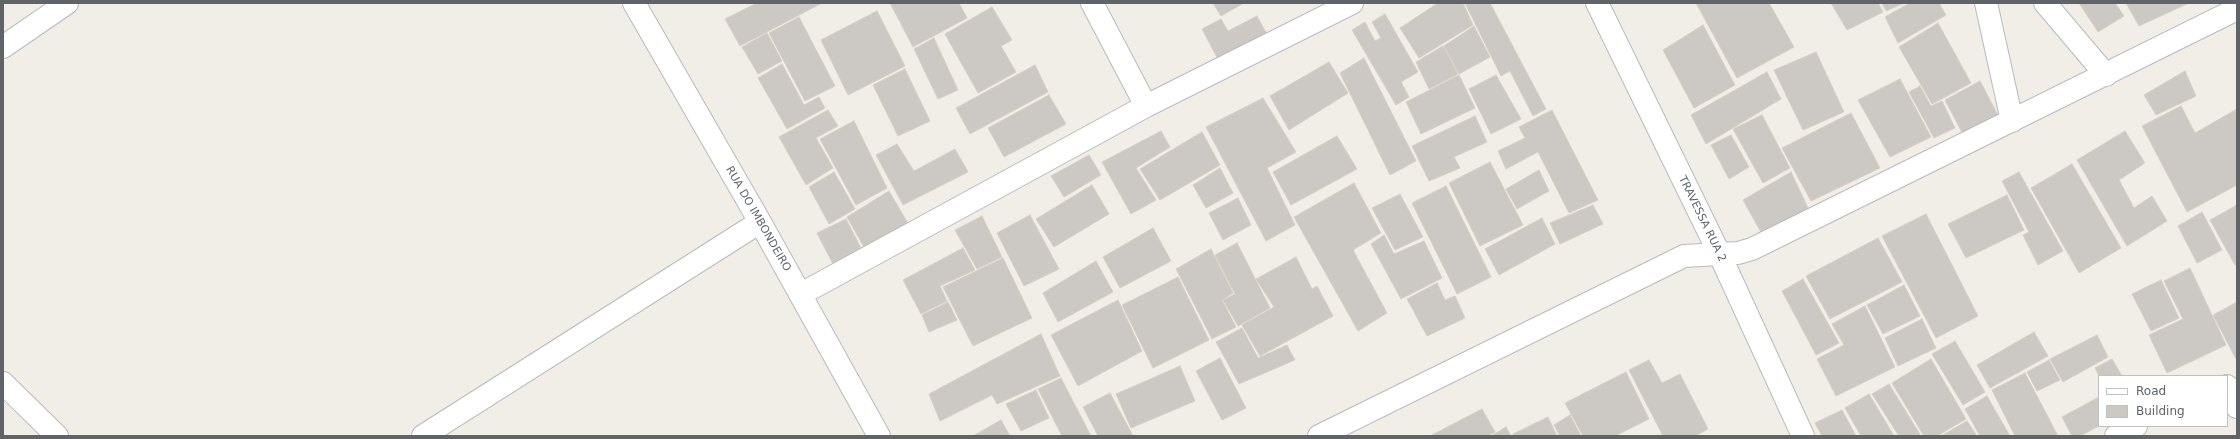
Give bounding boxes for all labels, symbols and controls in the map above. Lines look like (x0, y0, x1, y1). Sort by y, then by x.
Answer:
street label: RUA DO IMBONDEIRO (722, 164, 794, 274)
street label: TRAVESSA RUA 2 (1675, 174, 1729, 264)
legend (2098, 375, 2228, 427)
text: Road (2136, 384, 2166, 398)
text: Building (2136, 404, 2185, 418)

